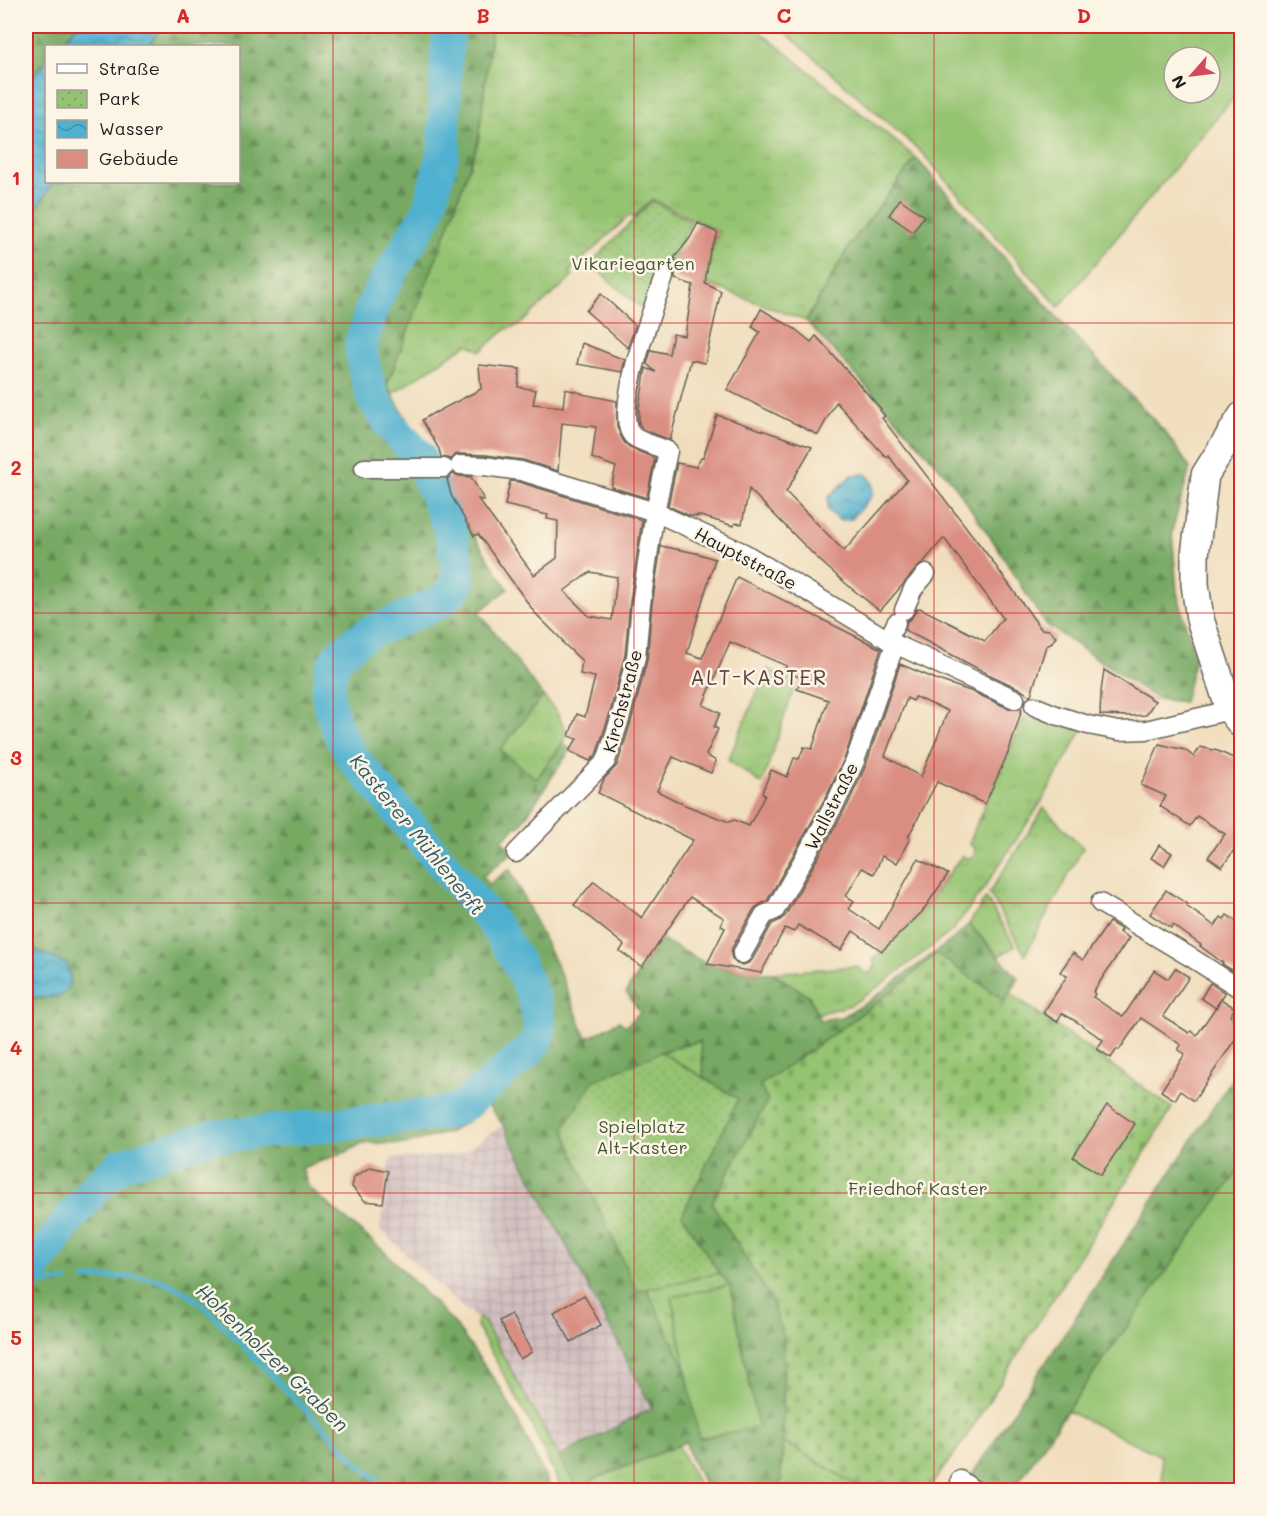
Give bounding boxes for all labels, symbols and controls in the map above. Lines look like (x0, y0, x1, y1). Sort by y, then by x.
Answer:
text: A (176, 2, 190, 28)
text: B (476, 2, 490, 28)
text: C (777, 2, 792, 28)
text: D (1077, 2, 1091, 28)
legend (45, 45, 240, 183)
north arrow (1162, 45, 1222, 105)
text: Straße (99, 56, 160, 80)
text: N (1166, 72, 1190, 93)
text: Park (99, 86, 140, 110)
text: Wasser (99, 116, 164, 140)
text: Gebäude (99, 146, 179, 170)
text: 1 (12, 164, 20, 190)
park label: Vikariegarten (571, 251, 695, 275)
text: 2 (10, 454, 22, 480)
street label: Hauptstraße (691, 521, 801, 595)
street label: Kirchstraße (597, 647, 647, 755)
district label: ALT-KASTER (690, 663, 828, 690)
text: 3 (10, 744, 22, 770)
water label: Kasterer Mühlenerft (345, 748, 491, 920)
street label: Wallstraße (799, 758, 863, 854)
text: 4 (10, 1034, 23, 1060)
park label: Spielplatz Alt-Kaster (596, 1114, 688, 1159)
park label: Friedhof Kaster (848, 1176, 988, 1200)
water label: Hohenholzer Graben (191, 1277, 355, 1437)
text: 5 (10, 1324, 22, 1350)

